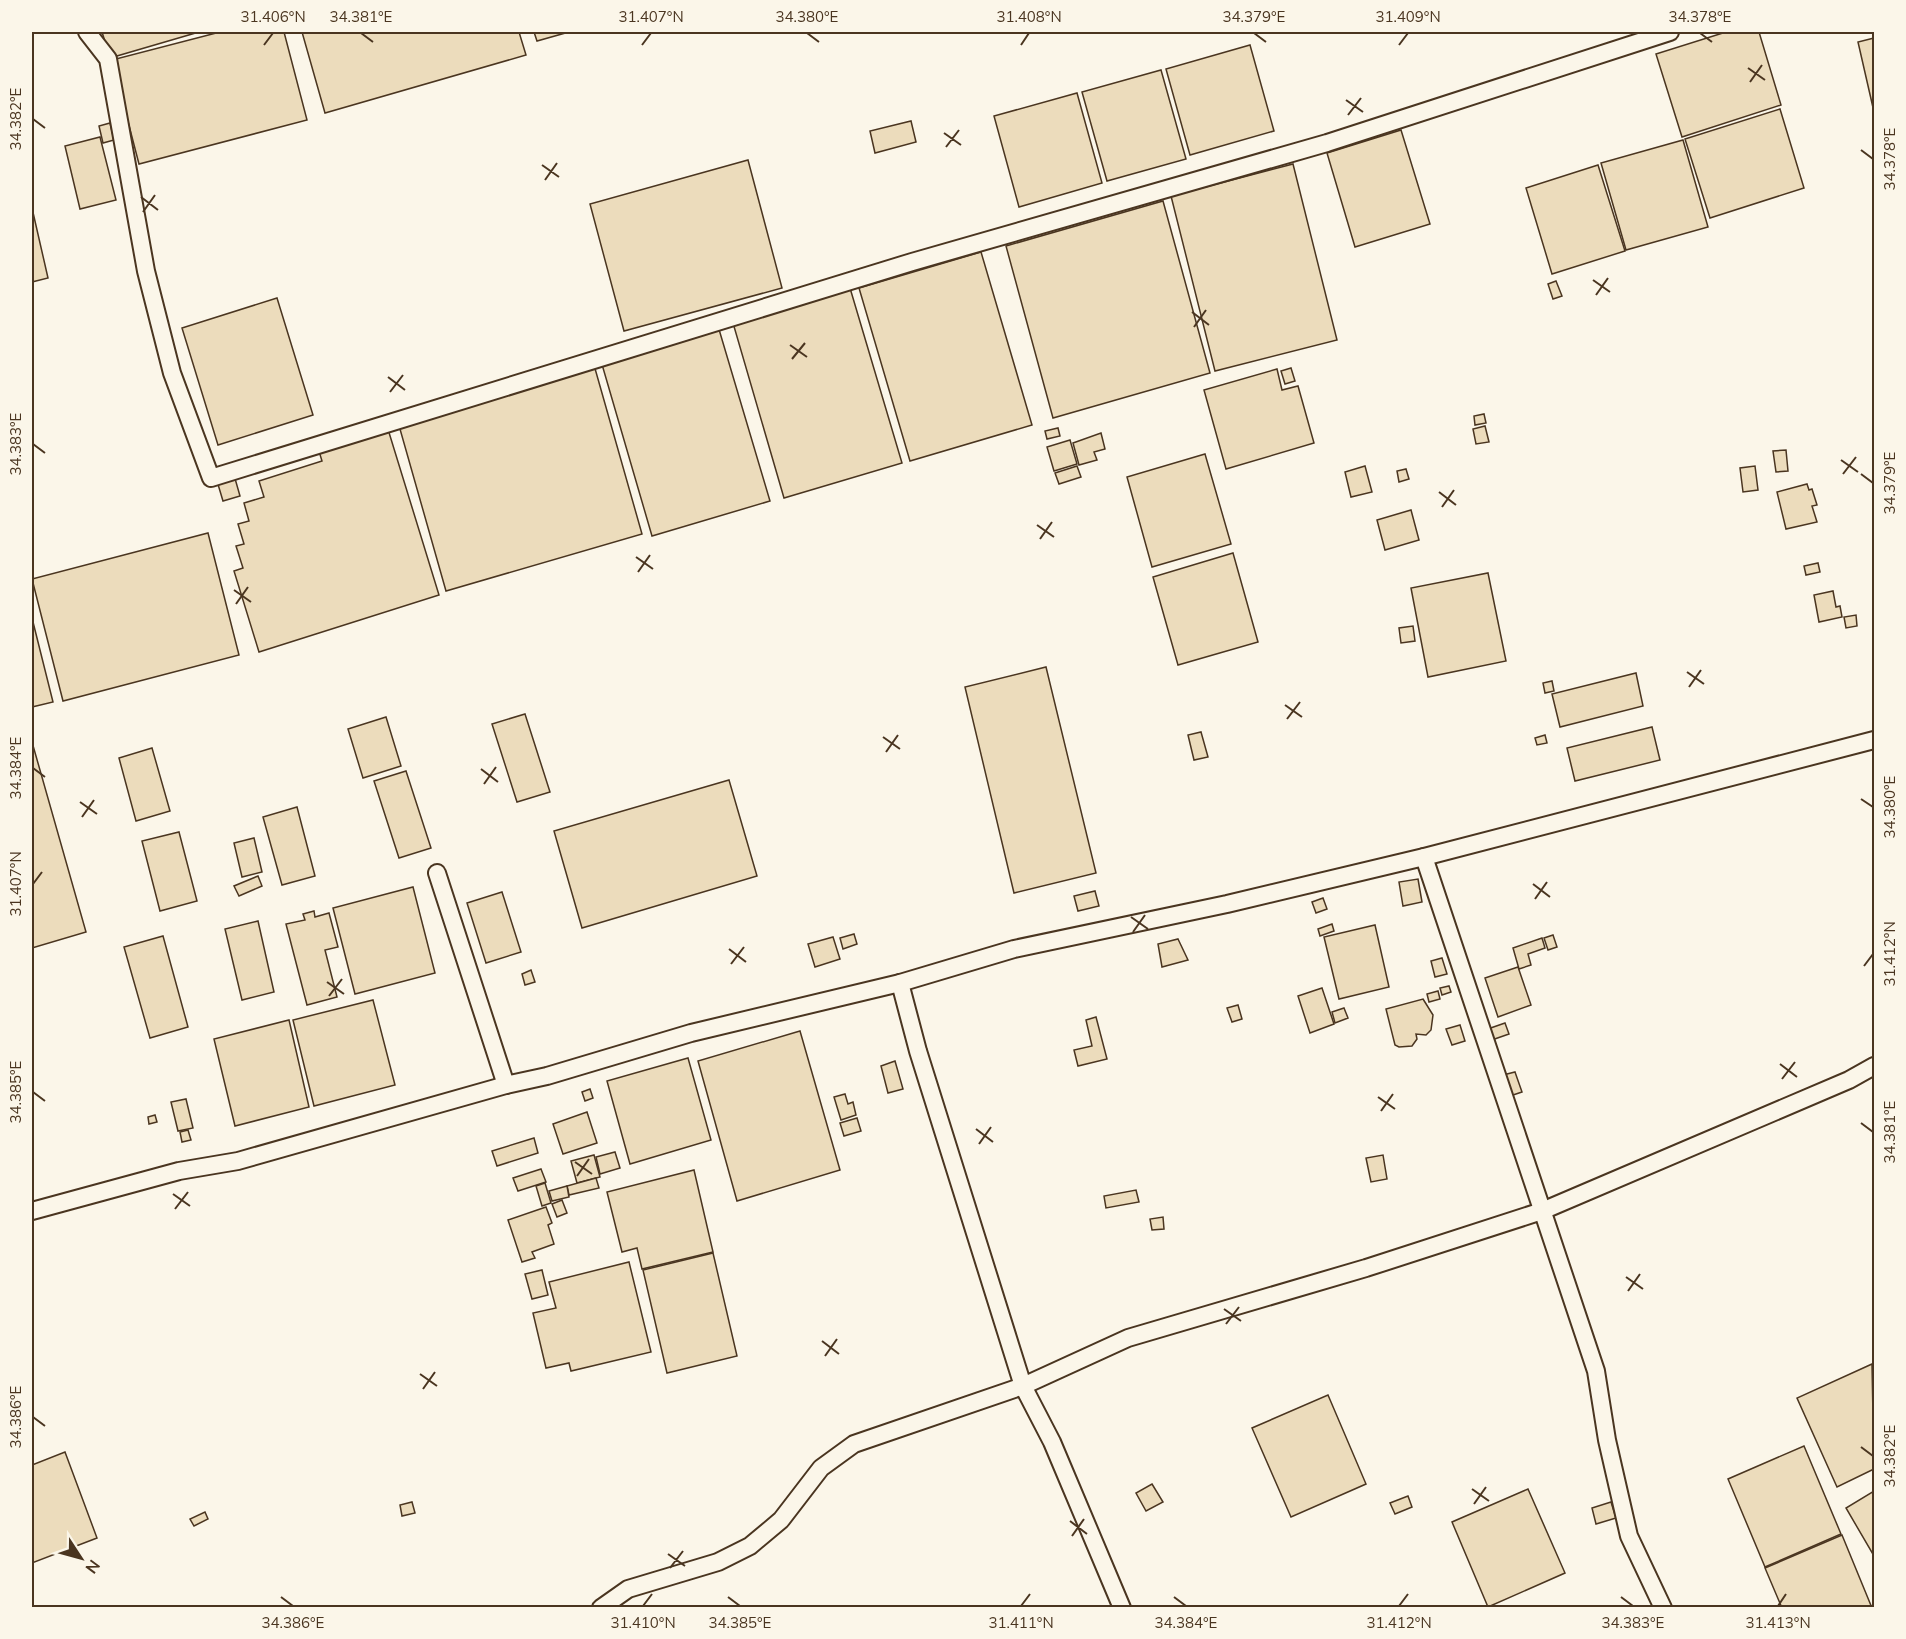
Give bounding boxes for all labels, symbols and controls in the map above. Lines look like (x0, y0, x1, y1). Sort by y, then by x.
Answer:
text: 31.406°N (240, 7, 306, 26)
text: 34.381°E (330, 7, 393, 26)
text: 31.407°N (618, 7, 684, 26)
text: 34.380°E (776, 7, 839, 26)
text: 31.408°N (996, 7, 1062, 26)
text: 34.379°E (1223, 7, 1286, 26)
text: 31.409°N (1375, 7, 1441, 26)
text: 34.378°E (1669, 7, 1732, 26)
text: 34.382°E (6, 87, 25, 150)
text: 34.378°E (1880, 127, 1899, 190)
text: 34.383°E (6, 412, 25, 475)
text: 34.379°E (1880, 451, 1899, 514)
text: 34.384°E (6, 736, 25, 799)
text: 34.380°E (1880, 775, 1899, 838)
text: 31.407°N (6, 851, 25, 917)
text: 31.412°N (1880, 921, 1899, 987)
text: 34.385°E (6, 1060, 25, 1123)
text: 34.381°E (1880, 1100, 1899, 1163)
text: 34.386°E (6, 1385, 25, 1448)
text: 34.382°E (1880, 1424, 1899, 1487)
north arrow (51, 1528, 111, 1588)
text: N (81, 1556, 105, 1578)
text: 34.386°E (262, 1613, 325, 1632)
text: 31.410°N (610, 1613, 676, 1632)
text: 34.385°E (709, 1613, 772, 1632)
text: 31.411°N (988, 1613, 1054, 1632)
text: 34.384°E (1155, 1613, 1218, 1632)
text: 31.412°N (1366, 1613, 1432, 1632)
text: 34.383°E (1602, 1613, 1665, 1632)
text: 31.413°N (1745, 1613, 1811, 1632)

